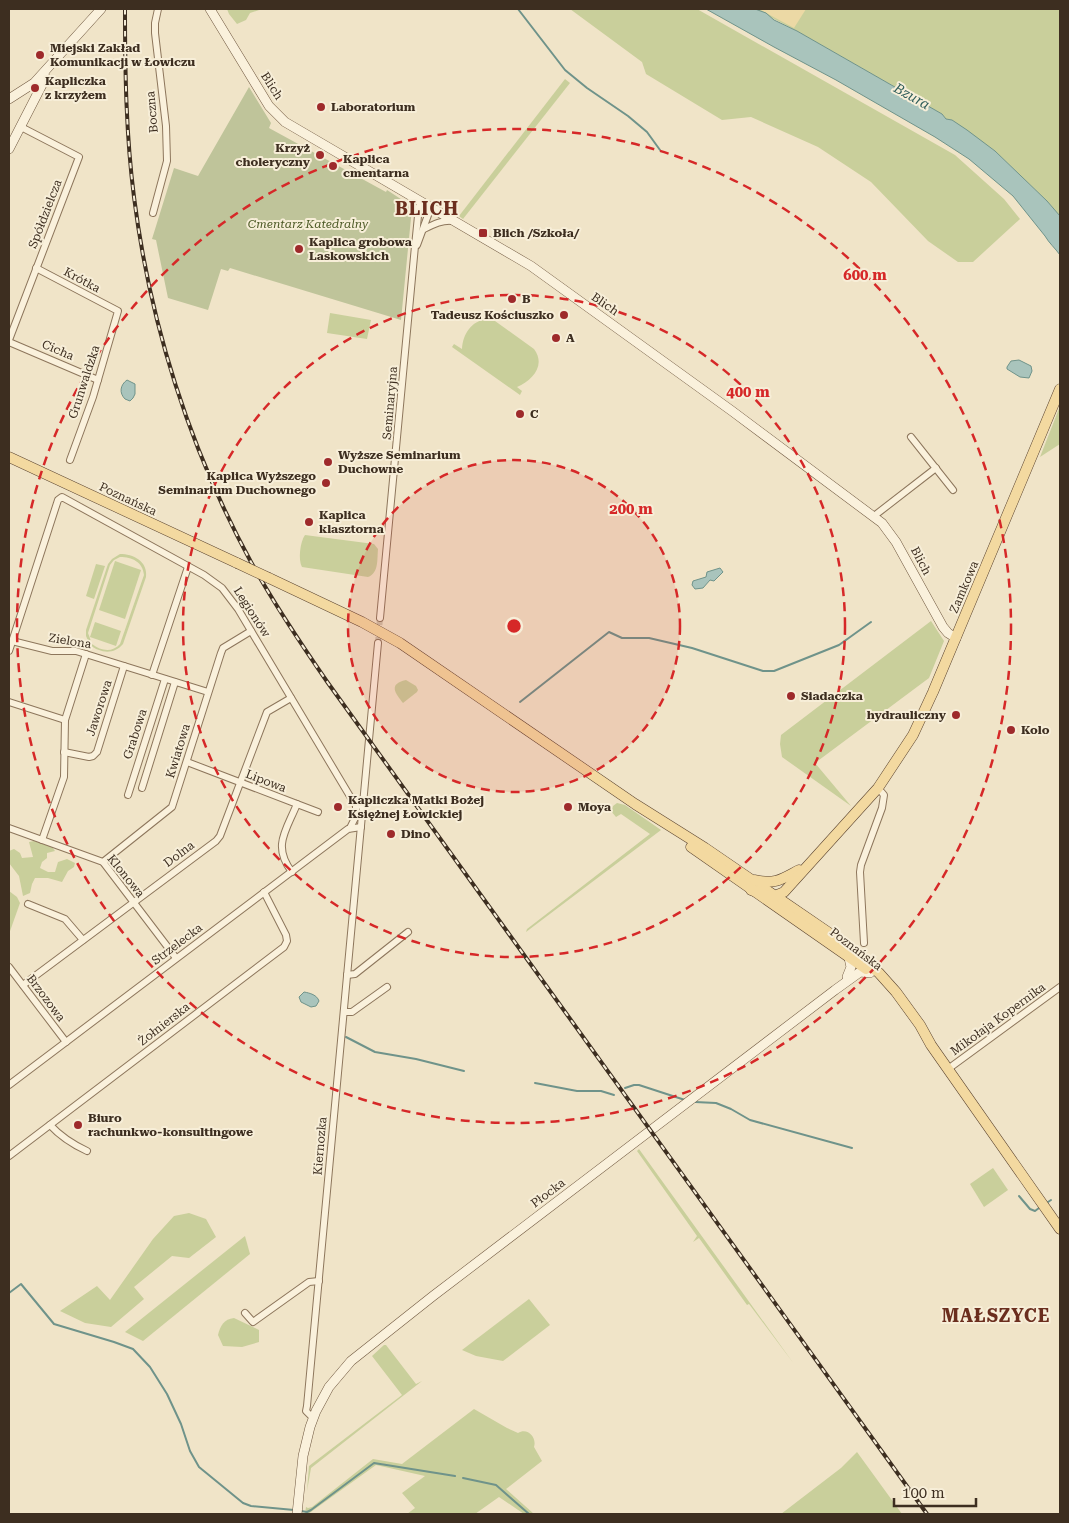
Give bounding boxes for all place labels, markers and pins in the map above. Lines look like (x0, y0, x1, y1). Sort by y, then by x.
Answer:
place label: Miejski Zakład Komunikacji w Łowiczu (50, 41, 195, 69)
marker: Miejski Zakład Komunikacji w Łowiczu (34, 49, 46, 61)
place label: Kapliczka z krzyżem (45, 74, 107, 102)
marker: Kapliczka z krzyżem (29, 82, 41, 94)
place label: Laboratorium (331, 100, 416, 114)
marker: Laboratorium (315, 101, 327, 113)
place label: Krzyż choleryczny (235, 141, 311, 169)
marker: Krzyż choleryczny (314, 149, 326, 161)
place label: Kaplica cmentarna (343, 152, 409, 180)
marker: Kaplica cmentarna (327, 160, 339, 172)
place label: Blich /Szkoła/ (493, 226, 580, 240)
marker: Blich /Szkoła/ (477, 227, 489, 239)
place label: Kaplica grobowa Laskowskich (309, 235, 412, 263)
marker: Kaplica grobowa Laskowskich (293, 243, 305, 255)
place label: B (522, 292, 531, 306)
marker: B (506, 293, 518, 305)
place label: Tadeusz Kościuszko (431, 308, 554, 322)
marker: Tadeusz Kościuszko (558, 309, 570, 321)
place label: A (566, 331, 575, 345)
marker: A (550, 332, 562, 344)
place label: C (530, 407, 539, 421)
marker: C (514, 408, 526, 420)
place label: Wyższe Seminarium Duchowne (338, 448, 461, 476)
marker: Wyższe Seminarium Duchowne (322, 456, 334, 468)
place label: Kaplica Wyższego Seminarium Duchownego (158, 469, 316, 497)
marker: Kaplica Wyższego Seminarium Duchownego (320, 477, 332, 489)
place label: Kaplica klasztorna (319, 508, 384, 536)
marker: Kaplica klasztorna (303, 516, 315, 528)
centre of rings (505, 617, 523, 635)
place label: Siadaczka (801, 689, 863, 703)
marker: Siadaczka (785, 690, 797, 702)
place label: hydrauliczny (867, 708, 947, 722)
marker: hydrauliczny (950, 709, 962, 721)
place label: Kolo (1021, 723, 1050, 737)
marker: Kolo (1005, 724, 1017, 736)
place label: Kapliczka Matki Bożej Księżnej Łowickiej (348, 793, 484, 821)
place label: Moya (578, 800, 611, 814)
marker: Kapliczka Matki Bożej Księżnej Łowickiej (332, 801, 344, 813)
marker: Moya (562, 801, 574, 813)
place label: Dino (401, 827, 431, 841)
marker: Dino (385, 828, 397, 840)
place label: Biuro rachunkwo-konsultingowe (88, 1111, 253, 1139)
marker: Biuro rachunkwo-konsultingowe (72, 1119, 84, 1131)

